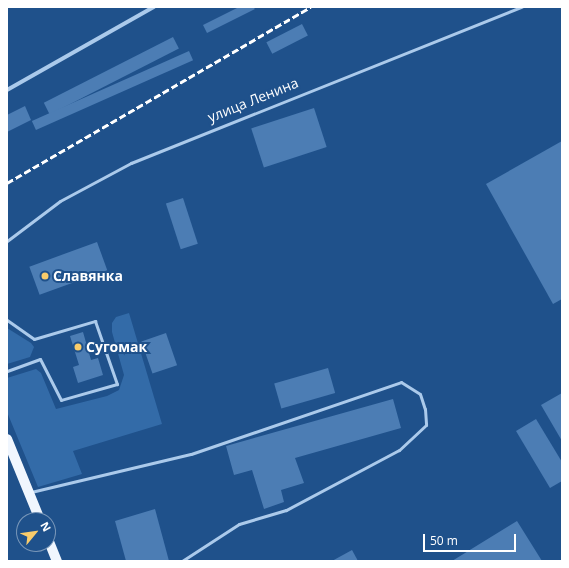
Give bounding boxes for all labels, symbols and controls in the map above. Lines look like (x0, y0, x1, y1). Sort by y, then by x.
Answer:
street label: улица Ленина (205, 74, 301, 126)
place label: Славянка (53, 268, 123, 284)
marker: Славянка (40, 271, 50, 281)
place label: Сугомак (86, 339, 147, 355)
marker: Сугомак (73, 342, 83, 352)
north arrow (16, 512, 56, 552)
text: N (37, 519, 55, 534)
scale bar (425, 526, 518, 552)
text: 50 m (430, 532, 458, 549)

